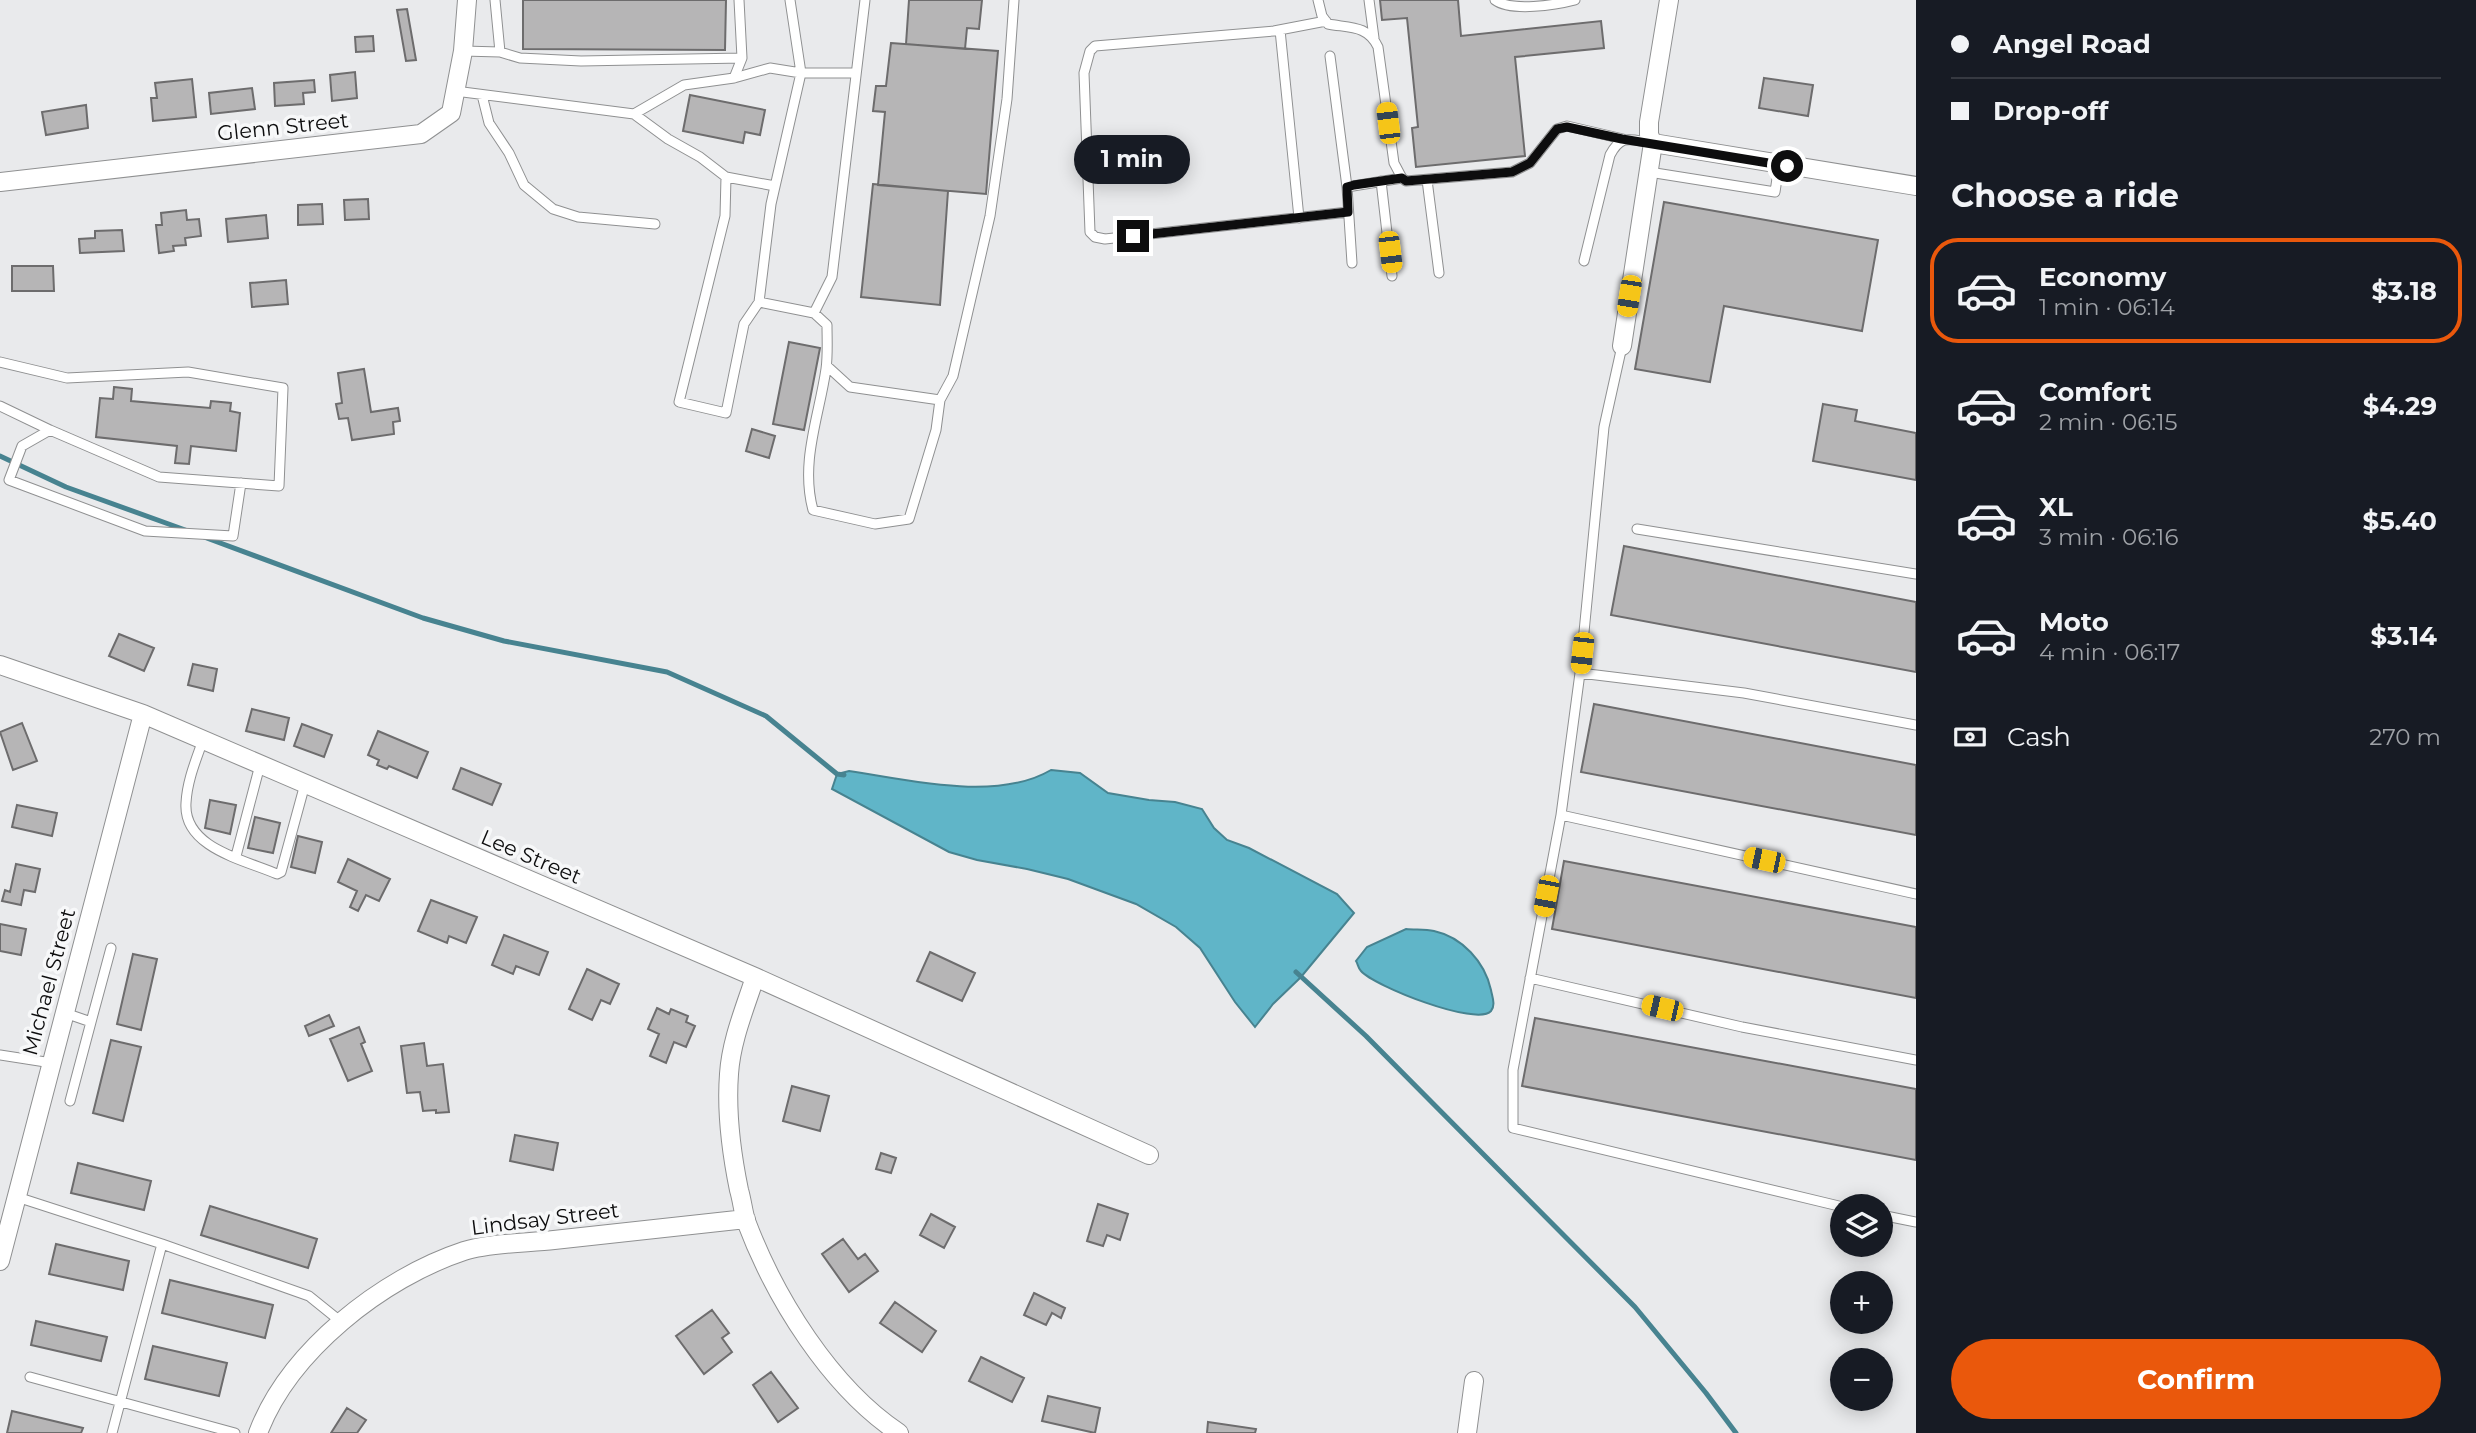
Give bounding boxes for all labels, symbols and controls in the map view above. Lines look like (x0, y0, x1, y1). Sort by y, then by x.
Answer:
text: Angel Road (1993, 28, 2151, 60)
text: Drop-off (1993, 95, 2108, 127)
car (1376, 101, 1401, 145)
street label: Glenn Street (216, 107, 350, 146)
callout: 1 min (1075, 134, 1191, 184)
text: 1 min (1101, 145, 1163, 173)
route start (1771, 150, 1803, 182)
text: Choose a ride (1951, 176, 2179, 215)
route end (1117, 220, 1149, 252)
car (1378, 230, 1403, 274)
icon: car (1955, 259, 2018, 322)
text: Economy (2039, 261, 2166, 293)
car (1616, 274, 1643, 318)
text: $3.18 (2371, 275, 2437, 307)
text: 1 min · 06:14 (2039, 293, 2175, 321)
icon: car (1955, 374, 2018, 437)
text: Comfort (2039, 376, 2151, 408)
text: $4.29 (2363, 390, 2437, 422)
text: 2 min · 06:15 (2039, 408, 2178, 436)
icon: car (1955, 489, 2018, 552)
text: XL (2039, 491, 2073, 523)
text: $5.40 (2363, 505, 2437, 537)
text: 3 min · 06:16 (2039, 523, 2178, 551)
icon: car (1955, 604, 2018, 667)
text: Moto (2039, 606, 2109, 638)
text: $3.14 (2371, 620, 2437, 652)
car (1570, 631, 1595, 675)
text: 4 min · 06:17 (2039, 638, 2180, 666)
icon: cash (1951, 718, 1989, 756)
text: Cash (2007, 721, 2071, 753)
text: 270 m (2369, 723, 2441, 751)
street label: Lee Street (477, 824, 585, 889)
car (1742, 845, 1787, 875)
car (1532, 873, 1561, 919)
street label: Michael Street (17, 906, 80, 1058)
car (1640, 993, 1685, 1023)
map controls (1830, 1194, 1893, 1411)
button: layers (1830, 1194, 1893, 1257)
street label: Lindsay Street (469, 1197, 620, 1240)
button: + (1830, 1271, 1893, 1334)
button: Confirm (1951, 1339, 2441, 1419)
button: − (1830, 1348, 1893, 1411)

